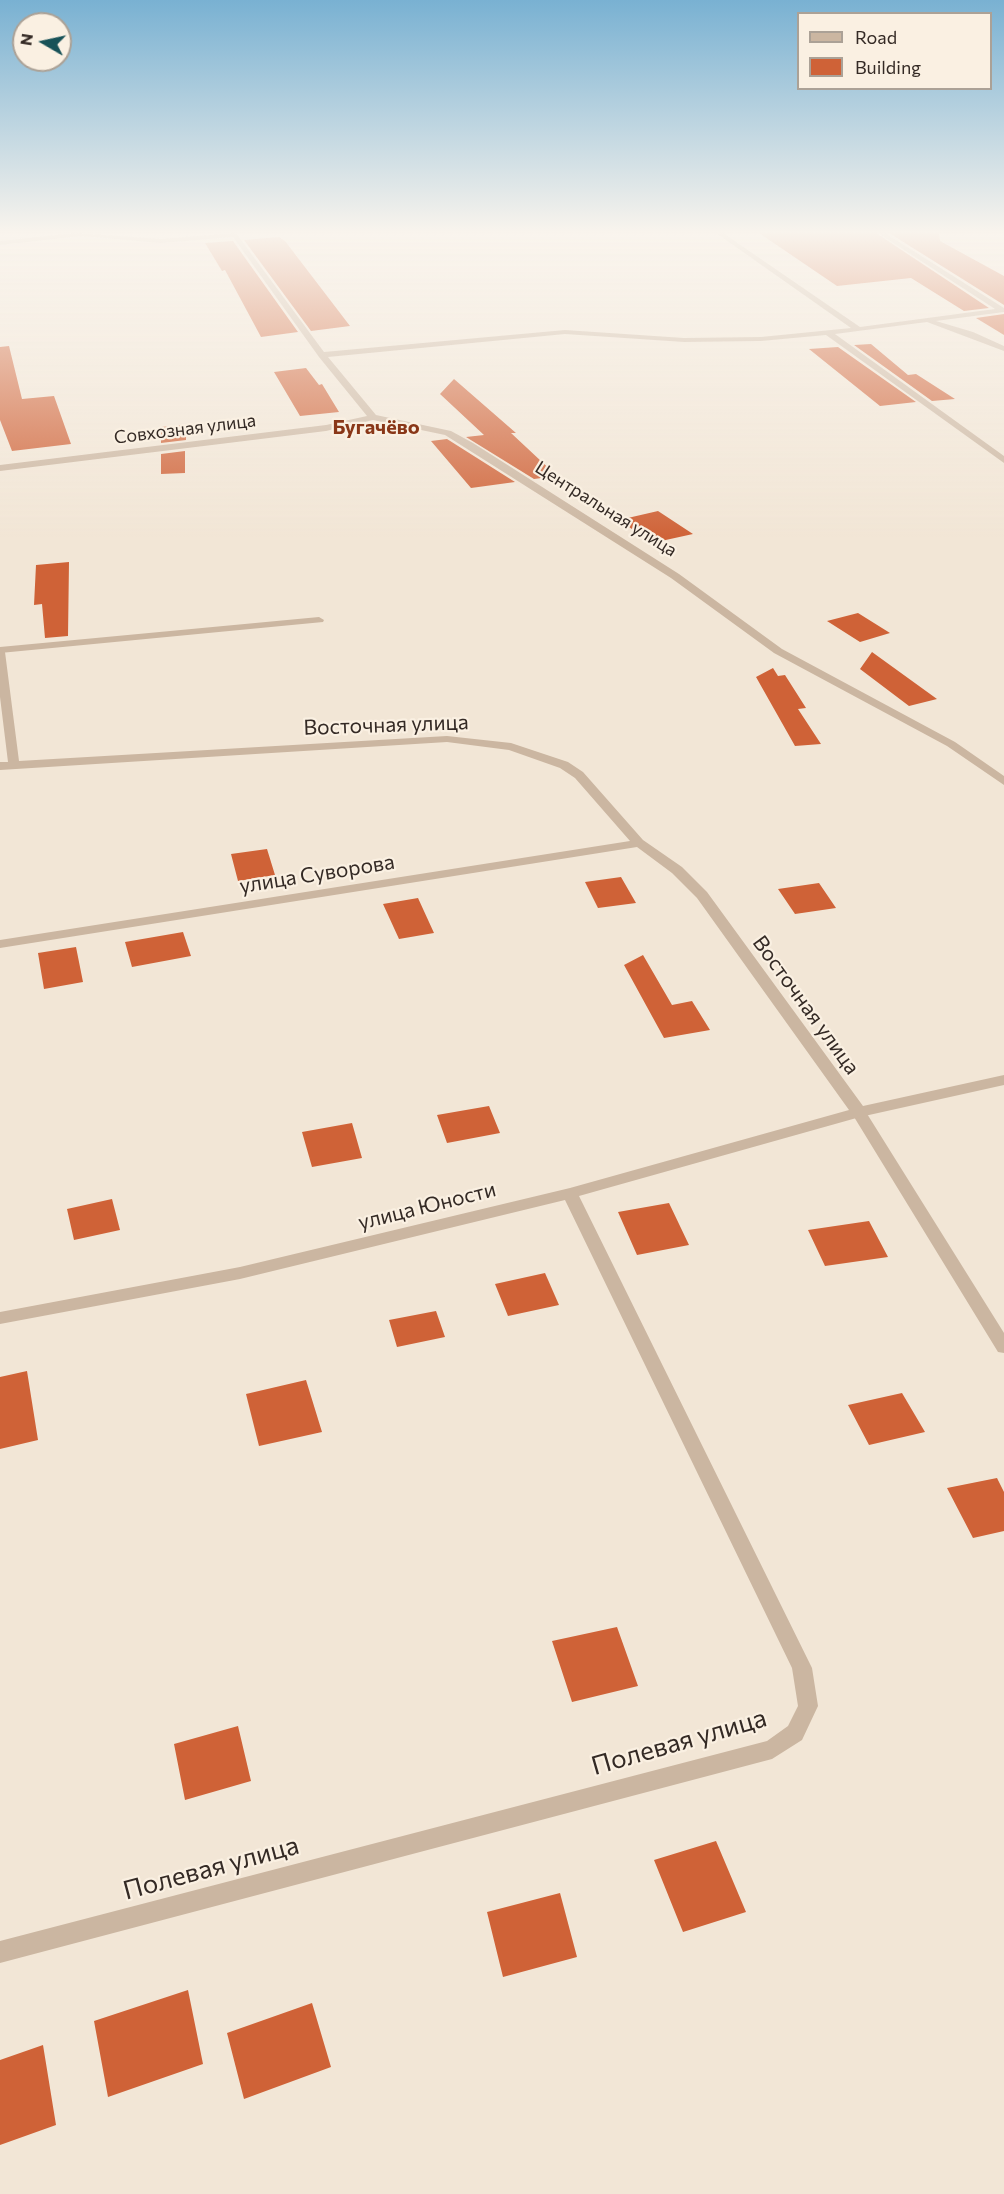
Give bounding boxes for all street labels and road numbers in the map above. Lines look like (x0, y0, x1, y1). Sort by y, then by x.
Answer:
street label: Совхозная улица (113, 410, 257, 448)
street label: Центральная улица (531, 457, 681, 561)
street label: Восточная улица (303, 710, 469, 740)
street label: улица Суворова (238, 849, 396, 899)
street label: Восточная улица (747, 931, 865, 1079)
street label: улица Юности (356, 1177, 498, 1235)
street label: Полевая улица (588, 1702, 770, 1782)
street label: Полевая улица (120, 1830, 302, 1906)

